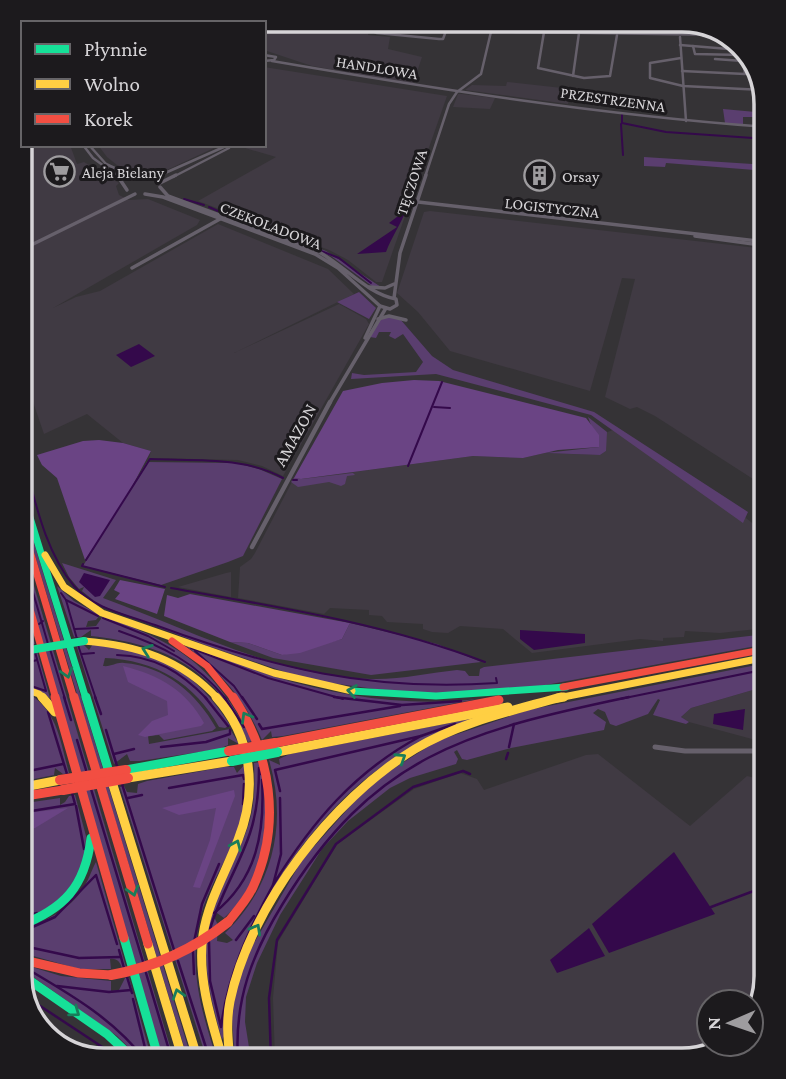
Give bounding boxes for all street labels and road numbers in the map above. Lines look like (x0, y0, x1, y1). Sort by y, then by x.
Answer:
street label: HANDLOWA (335, 53, 420, 82)
street label: PRZESTRZENNA (559, 84, 667, 115)
street label: TĘCZOWA (393, 146, 431, 218)
street label: LOGISTYCZNA (504, 194, 601, 221)
street label: CZEKOLADOWA (218, 198, 325, 253)
street label: AMAZON (270, 400, 320, 470)

